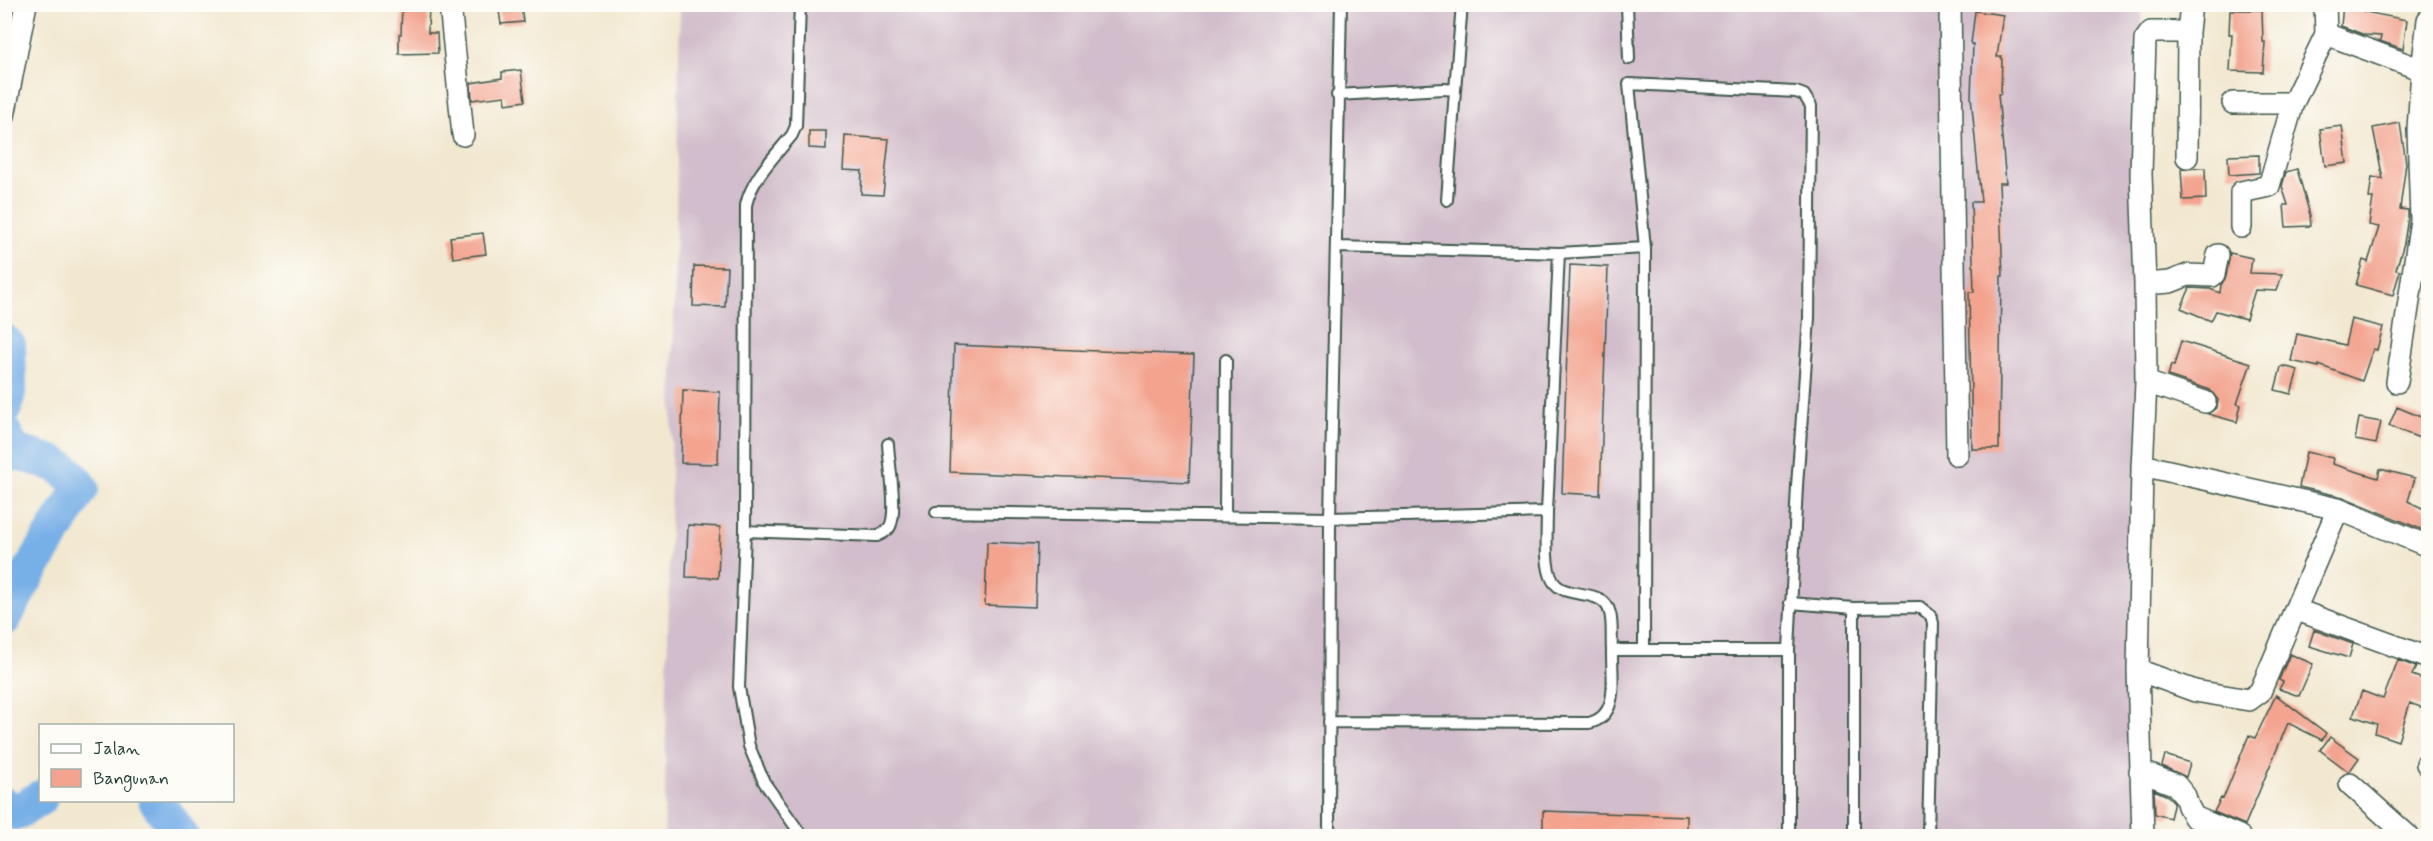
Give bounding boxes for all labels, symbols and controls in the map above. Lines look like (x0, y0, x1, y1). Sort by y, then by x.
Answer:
legend (39, 724, 234, 802)
text: Jalan (93, 737, 140, 761)
text: Bangunan (93, 767, 169, 792)

